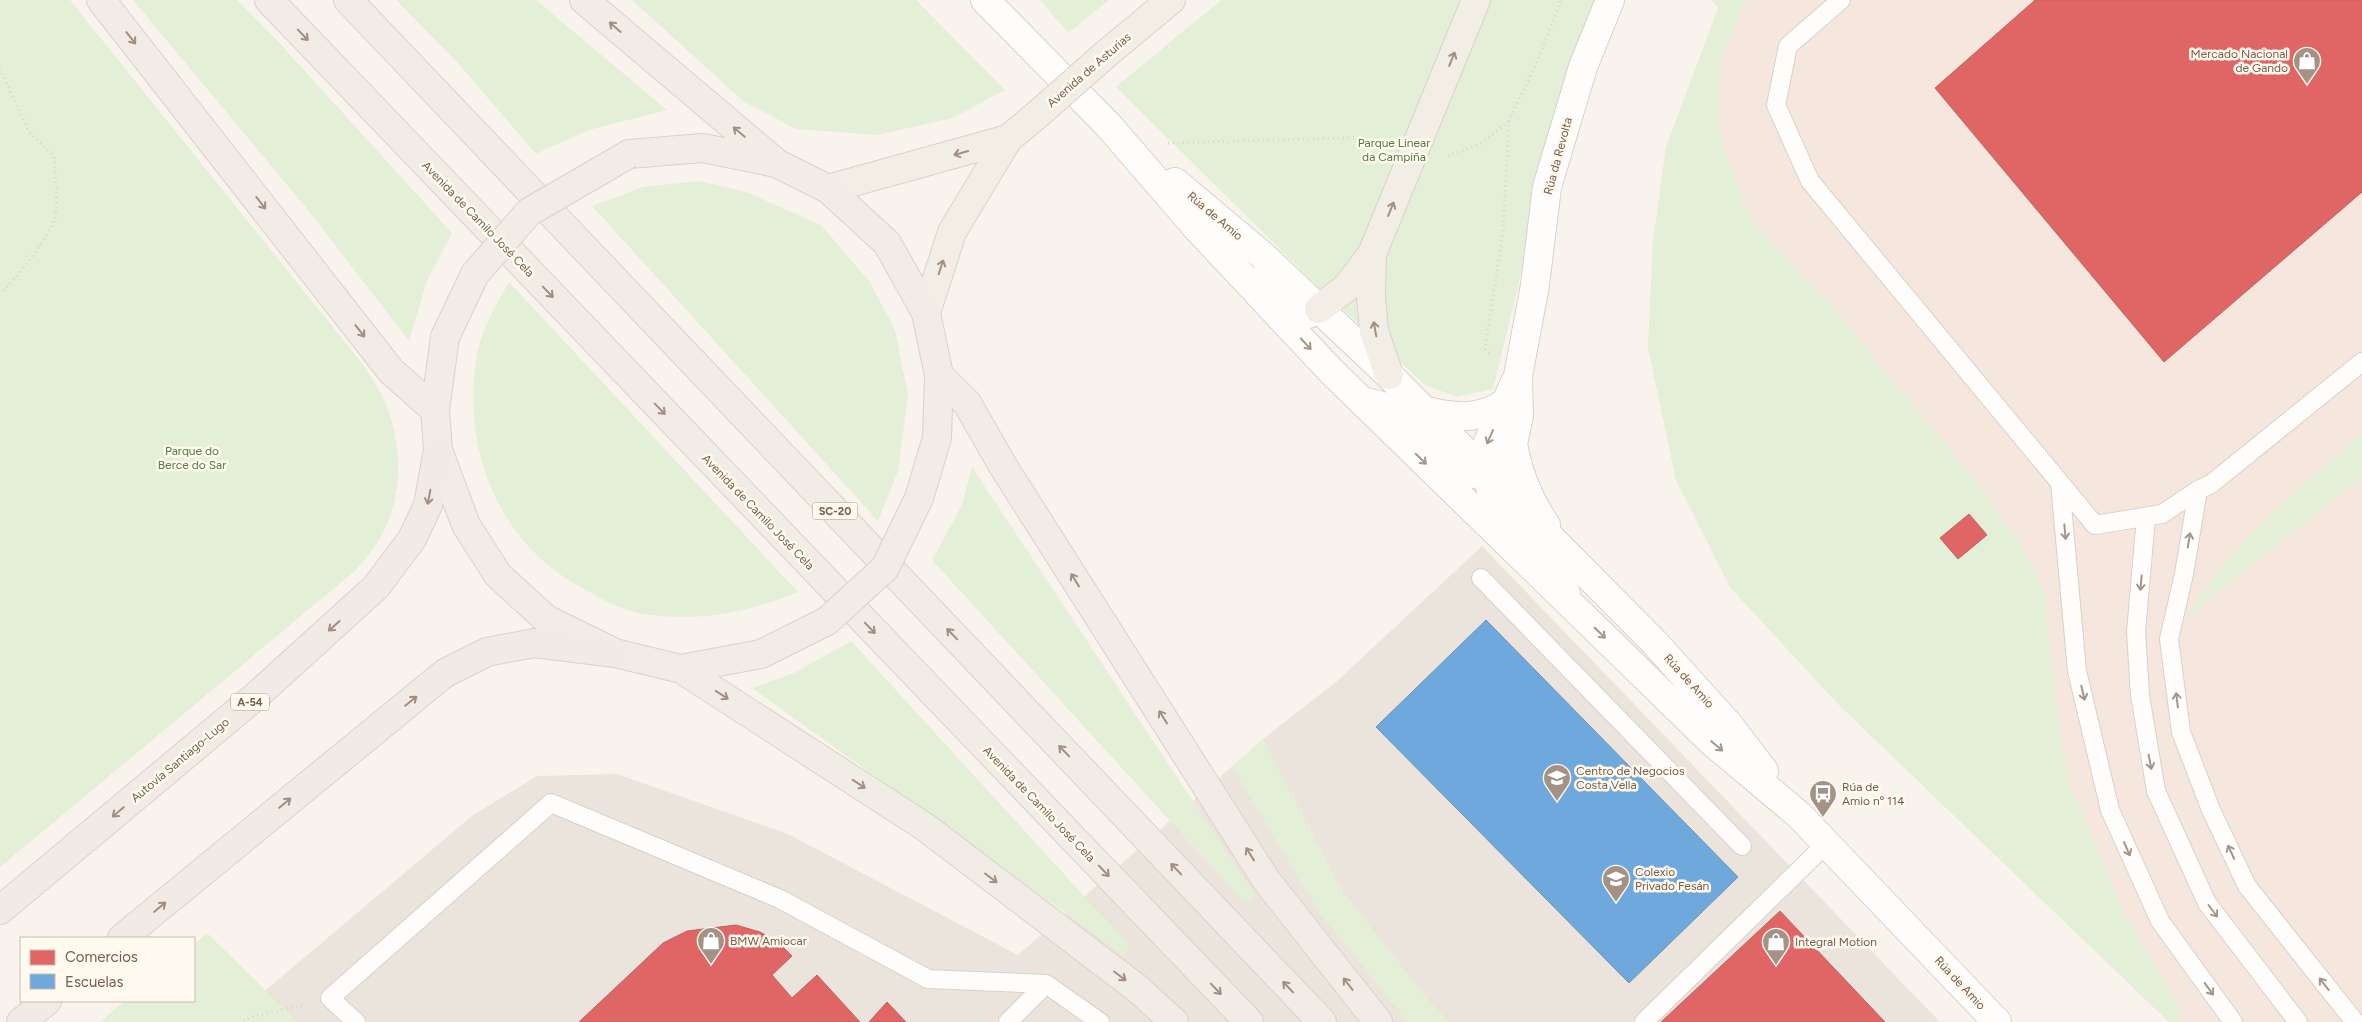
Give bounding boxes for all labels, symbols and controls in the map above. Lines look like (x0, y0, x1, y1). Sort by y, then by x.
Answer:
one-way arrow (608, 21, 621, 33)
one-way arrow (296, 29, 308, 41)
street label: Avenida de Asturias (1044, 30, 1134, 110)
one-way arrow (126, 31, 137, 44)
shop icon: Mercado Nacional de Gando (2292, 46, 2322, 85)
place label: Mercado Nacional de Gando (2191, 47, 2288, 75)
one-way arrow (1448, 52, 1457, 67)
street label: Rúa da Revolta (1541, 116, 1575, 196)
one-way arrow (733, 126, 746, 137)
park label: Parque Linear da Campiña (1358, 136, 1430, 164)
one-way arrow (953, 148, 969, 158)
street label: Avenida de Camilo José Cela (419, 158, 537, 280)
street label: Rúa de Amio (1184, 189, 1246, 243)
one-way arrow (255, 196, 266, 209)
one-way arrow (1386, 202, 1396, 217)
one-way arrow (936, 259, 946, 275)
one-way arrow (542, 286, 554, 298)
one-way arrow (1369, 321, 1379, 337)
one-way arrow (355, 324, 365, 338)
one-way arrow (1300, 338, 1312, 350)
one-way arrow (654, 403, 666, 416)
one-way arrow (1485, 429, 1495, 444)
park label: Parque do Berce do Sar (158, 444, 226, 472)
street label: Avenida de Camilo José Cela (699, 451, 817, 573)
one-way arrow (1415, 452, 1427, 465)
one-way arrow (424, 489, 433, 505)
road number: SC-20 (812, 502, 858, 520)
one-way arrow (2060, 524, 2070, 540)
one-way arrow (2185, 532, 2195, 548)
one-way arrow (1070, 573, 1080, 587)
one-way arrow (2136, 575, 2145, 591)
one-way arrow (327, 620, 340, 632)
one-way arrow (864, 622, 876, 635)
one-way arrow (946, 627, 958, 640)
one-way arrow (1594, 627, 1606, 639)
street label: Rúa de Amio (1661, 651, 1717, 711)
one-way arrow (2079, 685, 2088, 701)
one-way arrow (715, 691, 729, 701)
one-way arrow (2172, 692, 2182, 708)
road number: A-54 (231, 694, 269, 710)
one-way arrow (404, 695, 417, 706)
one-way arrow (1157, 710, 1168, 724)
street label: Autovía Santiago-Lugo (128, 715, 232, 805)
one-way arrow (1710, 741, 1723, 752)
street label: Avenida de Camilo José Cela (980, 743, 1098, 865)
one-way arrow (1058, 745, 1070, 758)
one-way arrow (2146, 754, 2156, 770)
school or university icon: Centro de Negocios Costa Vella (1542, 763, 1572, 802)
place label: Centro de Negocios Costa Vella (1576, 764, 1685, 792)
one-way arrow (851, 779, 865, 789)
bus stop icon: Rúa de Amio nº 114 (1808, 779, 1838, 818)
place label: Rúa de Amio nº 114 (1842, 780, 1905, 808)
one-way arrow (278, 798, 291, 809)
one-way arrow (112, 806, 125, 817)
one-way arrow (2123, 841, 2133, 856)
one-way arrow (2225, 845, 2235, 860)
one-way arrow (1244, 848, 1254, 862)
one-way arrow (1170, 863, 1182, 875)
school or university icon: Colexio Privado Fesán (1601, 864, 1631, 903)
one-way arrow (1098, 865, 1110, 878)
place label: Colexio Privado Fesán (1635, 865, 1710, 893)
one-way arrow (984, 872, 997, 883)
one-way arrow (153, 902, 166, 913)
one-way arrow (2208, 904, 2218, 918)
shop icon: BMW Amiocar (696, 926, 726, 965)
shop icon: Integral Motion (1761, 927, 1791, 966)
place label: BMW Amiocar (730, 934, 807, 948)
place label: Integral Motion (1795, 935, 1877, 949)
legend (20, 937, 195, 1002)
text: Comercios (65, 948, 138, 966)
street label: Rúa de Amio (1932, 953, 1988, 1013)
one-way arrow (1113, 971, 1126, 982)
text: Escuelas (65, 973, 124, 991)
one-way arrow (1342, 978, 1353, 991)
one-way arrow (2319, 978, 2330, 991)
one-way arrow (1282, 980, 1294, 993)
one-way arrow (1210, 982, 1222, 995)
one-way arrow (2203, 982, 2214, 995)

